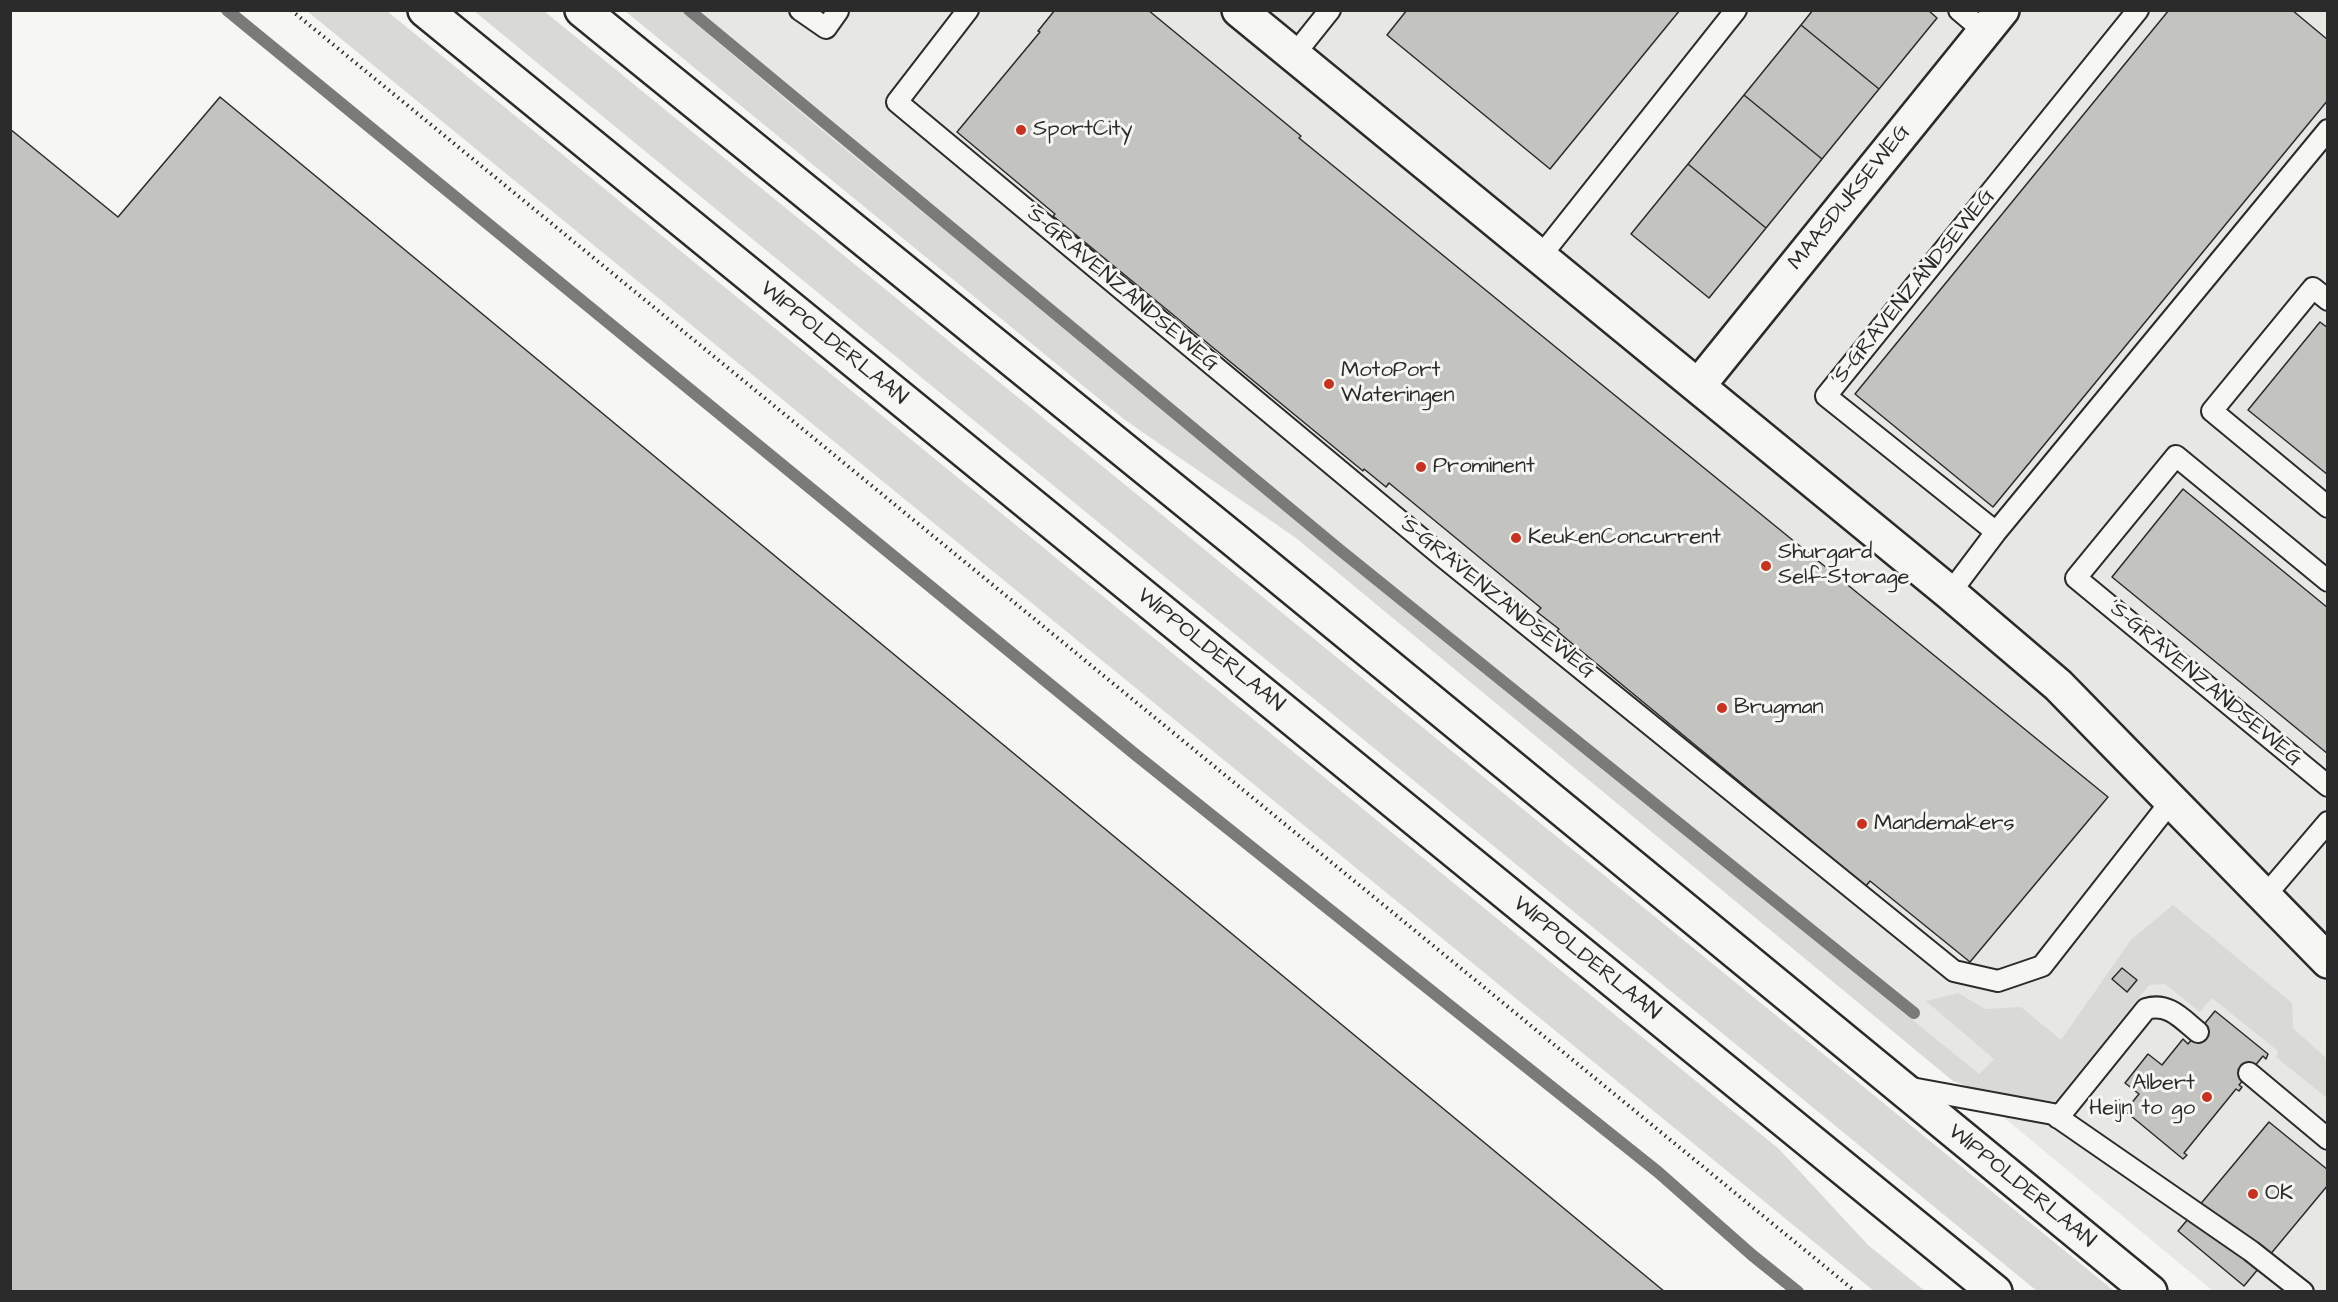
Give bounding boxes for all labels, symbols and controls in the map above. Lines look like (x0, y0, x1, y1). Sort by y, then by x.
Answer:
place label: SportCity (1033, 117, 1133, 143)
street label: MAASDIJKSEWEG (1783, 120, 1917, 276)
marker: SportCity (1014, 123, 1028, 137)
street label: 'S-GRAVENZANDSEWEG (1826, 184, 2002, 392)
street label: 'S-GRAVENZANDSEWEG (1018, 200, 1224, 378)
street label: WIPPOLDERLAAN (754, 276, 912, 412)
place label: MotoPort Wateringen (1341, 358, 1454, 410)
marker: MotoPort Wateringen (1322, 377, 1336, 391)
place label: Prominent (1433, 454, 1535, 480)
marker: Prominent (1414, 460, 1428, 474)
street label: 'S-GRAVENZANDSEWEG (1392, 510, 1600, 686)
place label: KeukenConcurrent (1528, 525, 1721, 551)
marker: KeukenConcurrent (1509, 531, 1523, 545)
place label: Shurgard Self-Storage (1778, 540, 1909, 592)
marker: Shurgard Self-Storage (1759, 559, 1773, 573)
street label: WIPPOLDERLAAN (1131, 583, 1289, 719)
street label: 'S-GRAVENZANDSEWEG (2101, 595, 2307, 773)
place label: Brugman (1734, 695, 1824, 721)
marker: Brugman (1715, 701, 1729, 715)
place label: Mandemakers (1874, 811, 2014, 837)
marker: Mandemakers (1855, 817, 1869, 831)
street label: WIPPOLDERLAAN (1507, 891, 1665, 1027)
place label: Albert Heijn to go (2089, 1071, 2195, 1122)
marker: Albert Heijn to go (2200, 1090, 2214, 1104)
street label: WIPPOLDERLAAN (1942, 1119, 2100, 1255)
place label: OK (2265, 1181, 2293, 1207)
marker: OK (2246, 1187, 2260, 1201)

